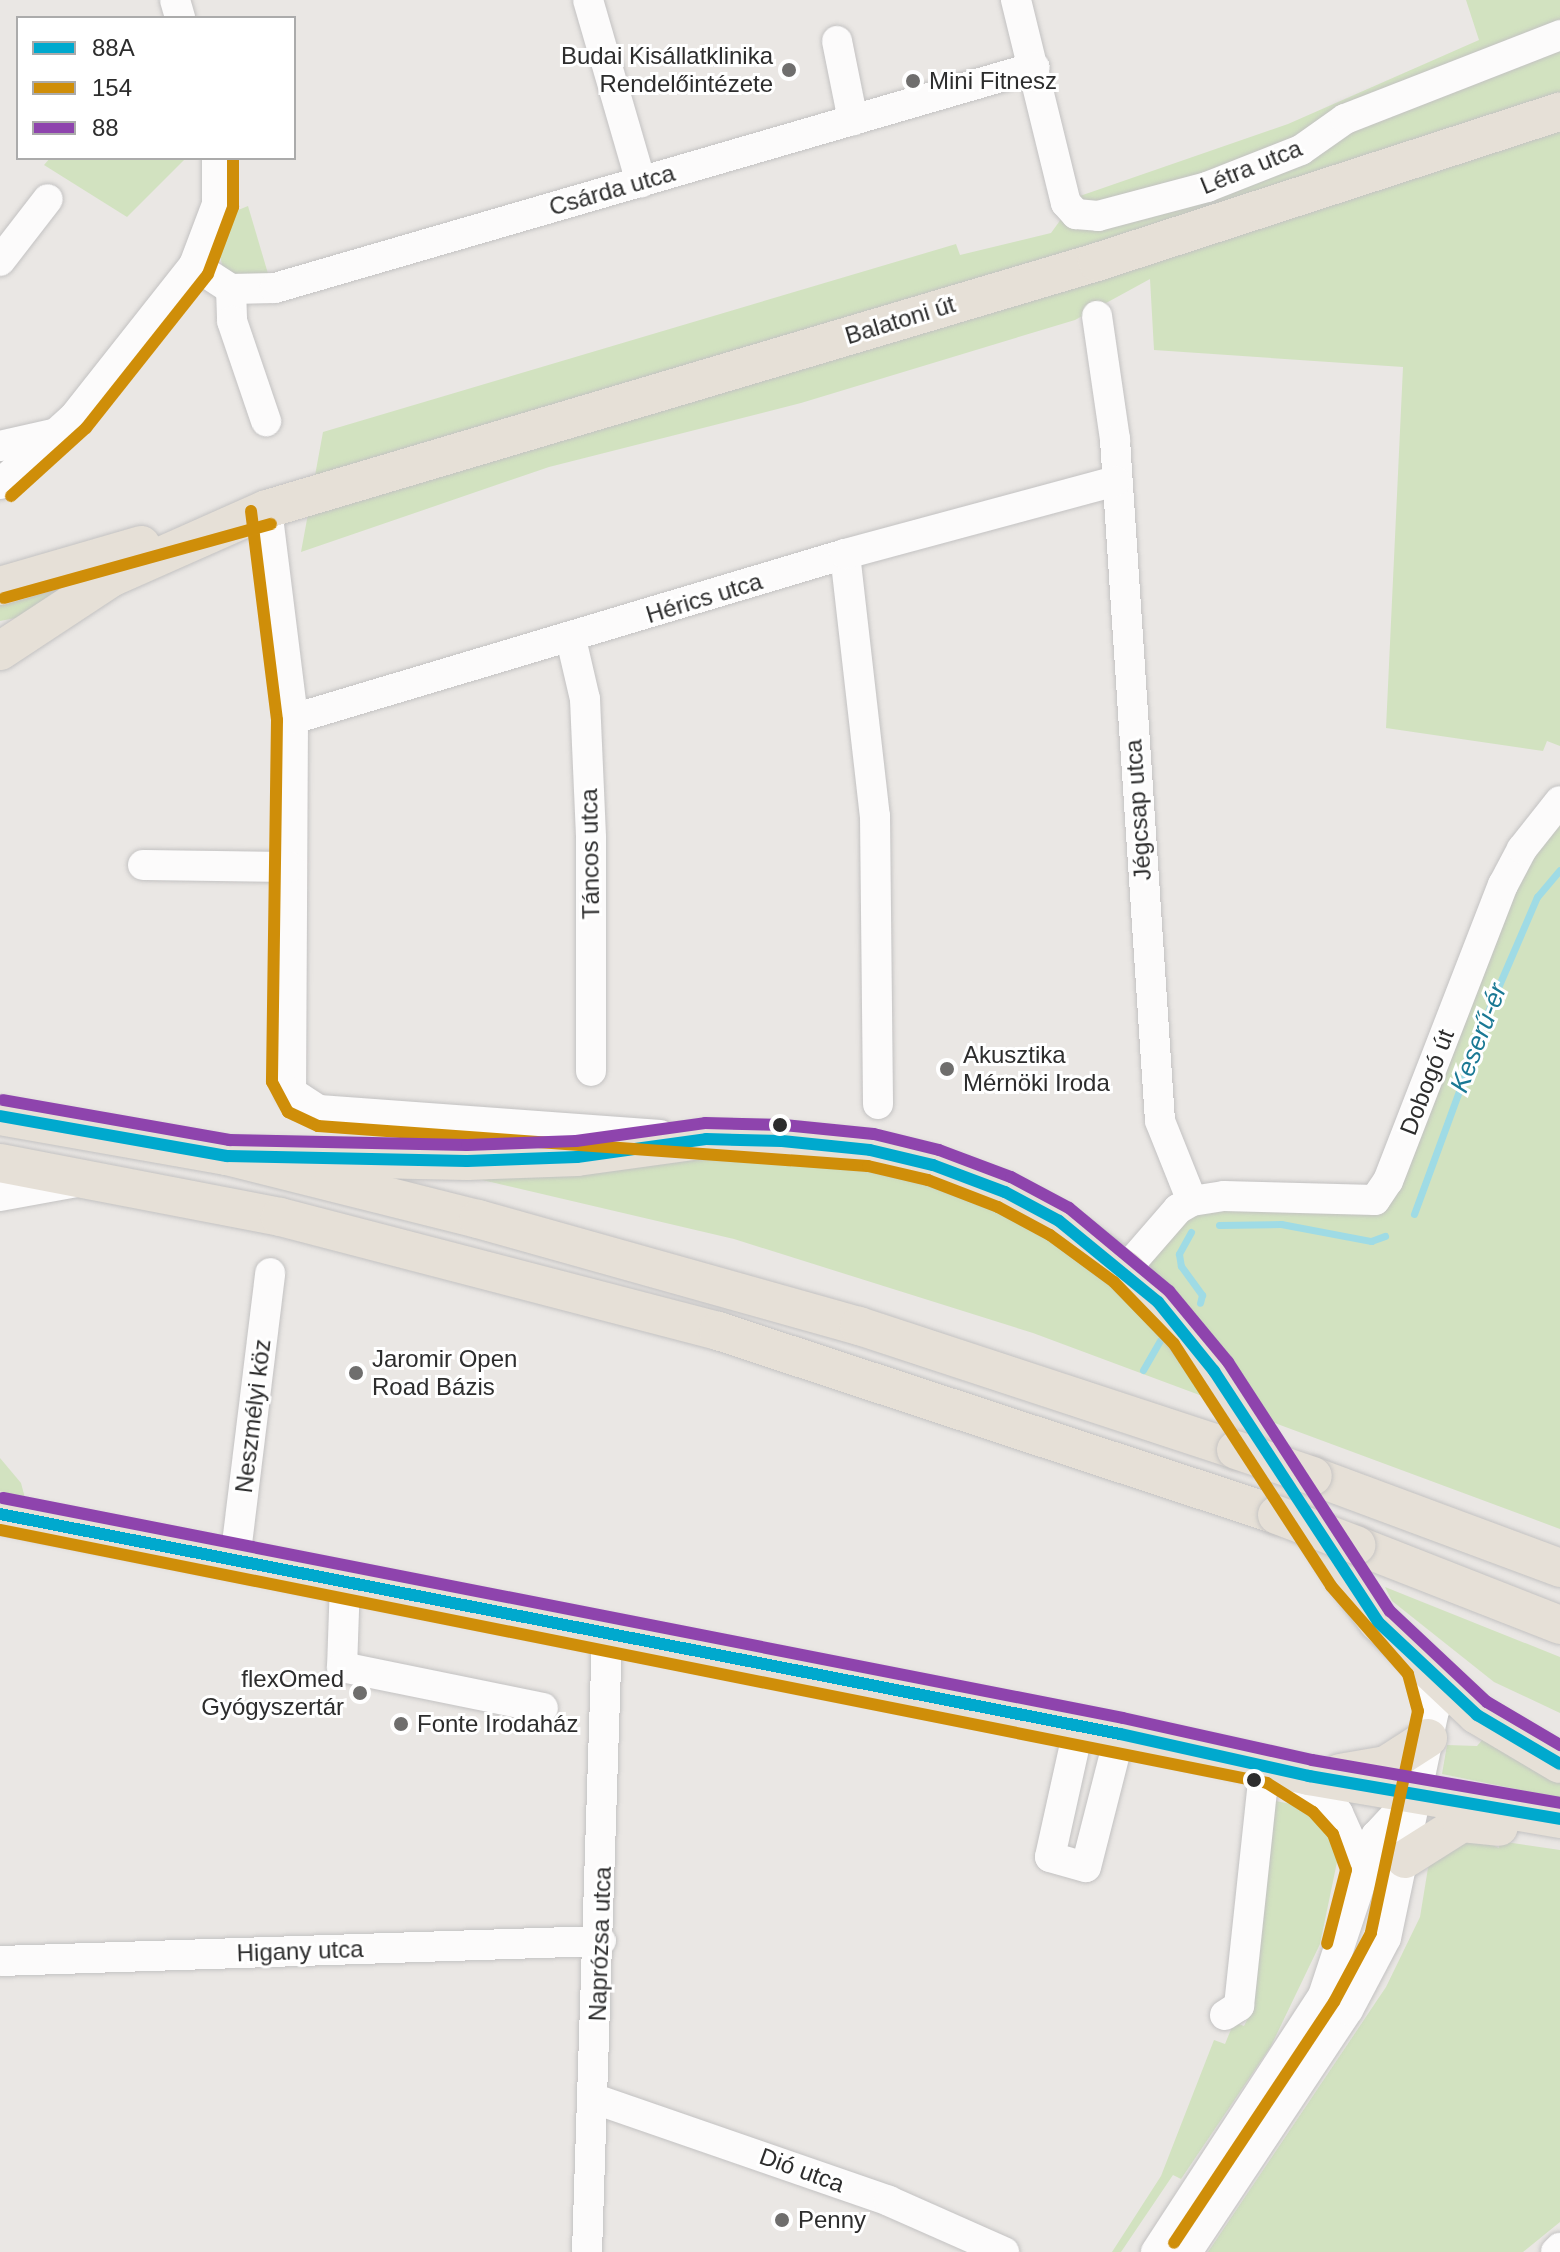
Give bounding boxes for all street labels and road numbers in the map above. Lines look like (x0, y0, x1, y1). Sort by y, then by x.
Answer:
street label: Létra utca (1196, 134, 1306, 200)
street label: Csárda utca (546, 158, 678, 222)
street label: Balatoni út (842, 290, 958, 350)
street label: Hérics utca (642, 567, 766, 629)
street label: Jégcsap utca (1119, 738, 1157, 882)
street label: Táncos utca (574, 788, 606, 920)
street label: Dobogó út (1394, 1025, 1460, 1139)
street label: Neszmélyi köz (229, 1337, 277, 1495)
street label: Naprózsa utca (583, 1866, 617, 2022)
street label: Higany utca (236, 1934, 364, 1968)
street label: Dió utca (756, 2141, 848, 2199)

